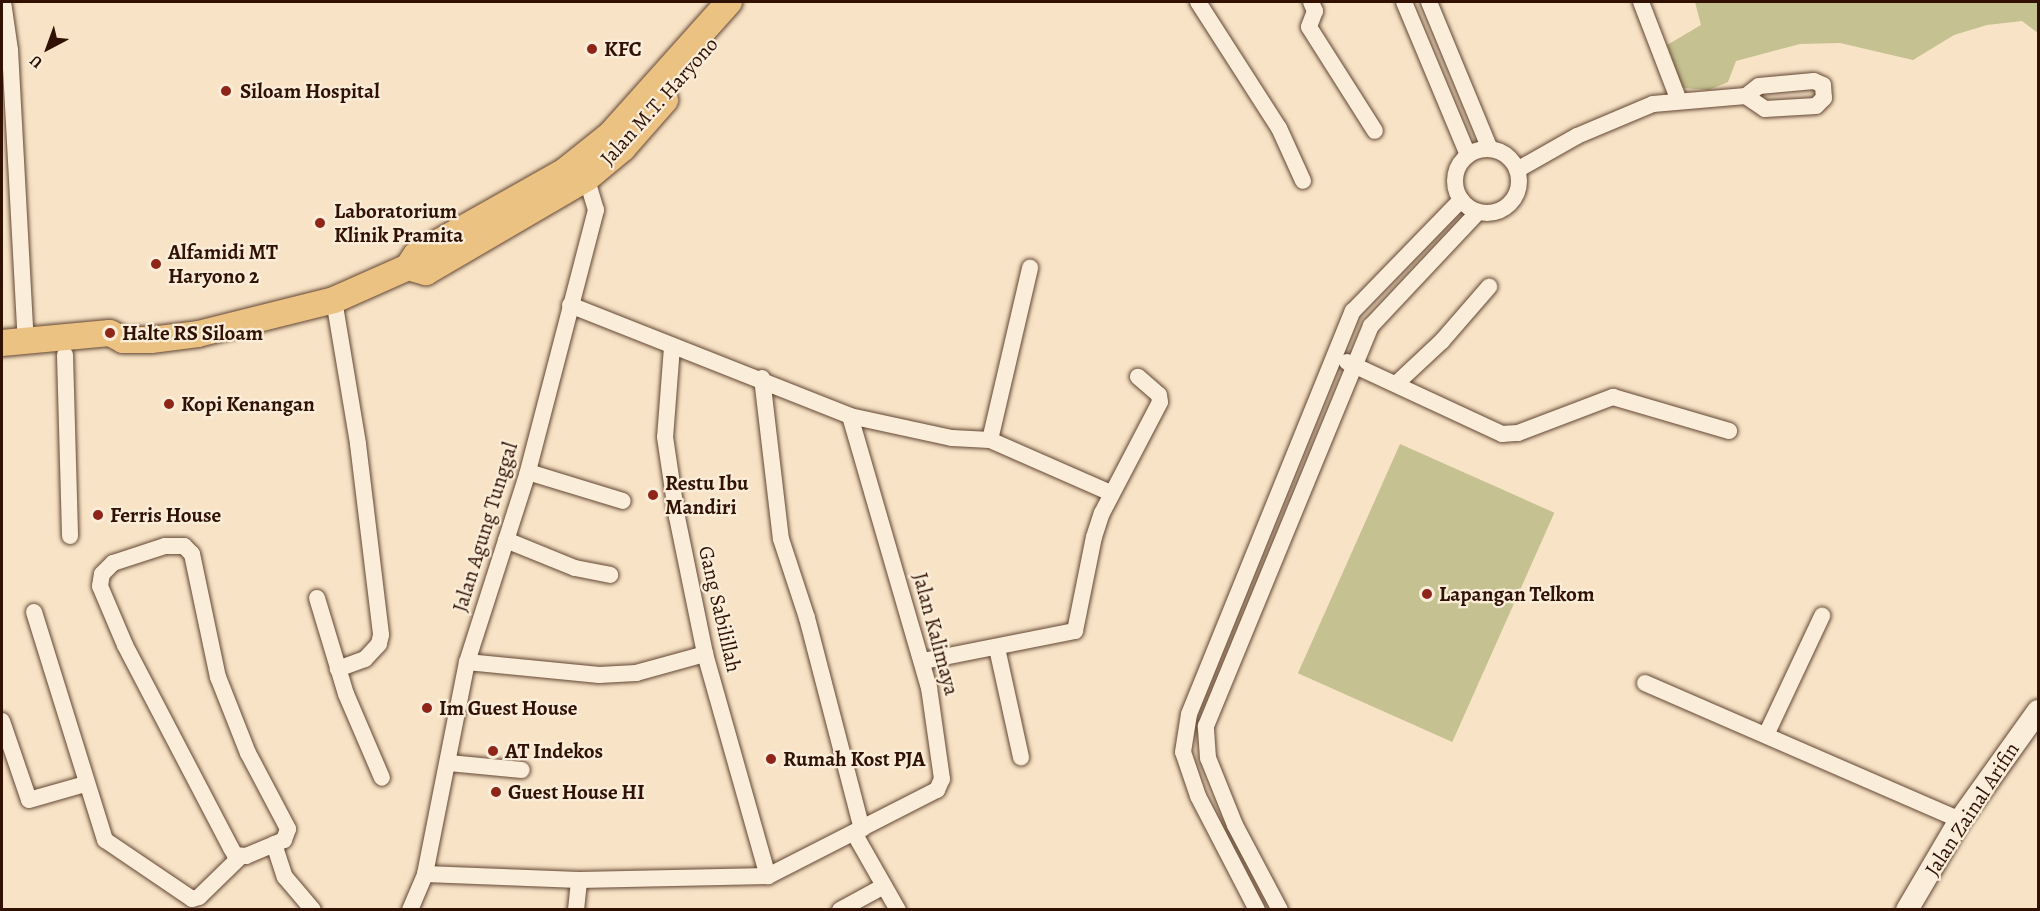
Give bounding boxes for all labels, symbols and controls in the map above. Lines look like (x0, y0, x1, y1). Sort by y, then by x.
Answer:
north arrow (18, 18, 78, 78)
street label: Jalan M.T. Haryono (595, 31, 723, 171)
place label: KFC (604, 36, 642, 62)
marker: KFC (585, 42, 599, 56)
text: U (25, 50, 47, 73)
place label: Siloam Hospital (240, 78, 380, 104)
marker: Siloam Hospital (217, 82, 235, 100)
place label: Laboratorium Klinik Pramita (334, 198, 463, 248)
marker: Laboratorium Klinik Pramita (311, 214, 329, 232)
place label: Alfamidi MT Haryono 2 (168, 239, 278, 289)
marker: Alfamidi MT Haryono 2 (149, 257, 163, 271)
place label: Halte RS Siloam (122, 320, 263, 346)
marker: Halte RS Siloam (103, 326, 117, 340)
place label: Kopi Kenangan (181, 391, 315, 417)
marker: Kopi Kenangan (162, 397, 176, 411)
street label: Jalan Agung Tunggal (447, 439, 523, 615)
place label: Restu Ibu Mandiri (665, 470, 748, 520)
marker: Restu Ibu Mandiri (646, 488, 660, 502)
place label: Ferris House (110, 502, 221, 528)
marker: Ferris House (91, 508, 105, 522)
street label: Gang Sabilillah (693, 543, 747, 675)
street label: Jalan Kalimaya (908, 570, 964, 698)
place label: Lapangan Telkom (1439, 581, 1595, 607)
marker: Lapangan Telkom (1420, 587, 1434, 601)
place label: Im Guest House (439, 695, 577, 721)
marker: Im Guest House (420, 701, 434, 715)
street label: Jalan Zainal Arifin (1919, 737, 2025, 881)
place label: AT Indekos (505, 738, 603, 764)
marker: AT Indekos (486, 744, 500, 758)
place label: Rumah Kost PJA (783, 746, 925, 772)
marker: Rumah Kost PJA (764, 752, 778, 766)
place label: Guest House HI (508, 779, 645, 805)
marker: Guest House HI (489, 785, 503, 799)

